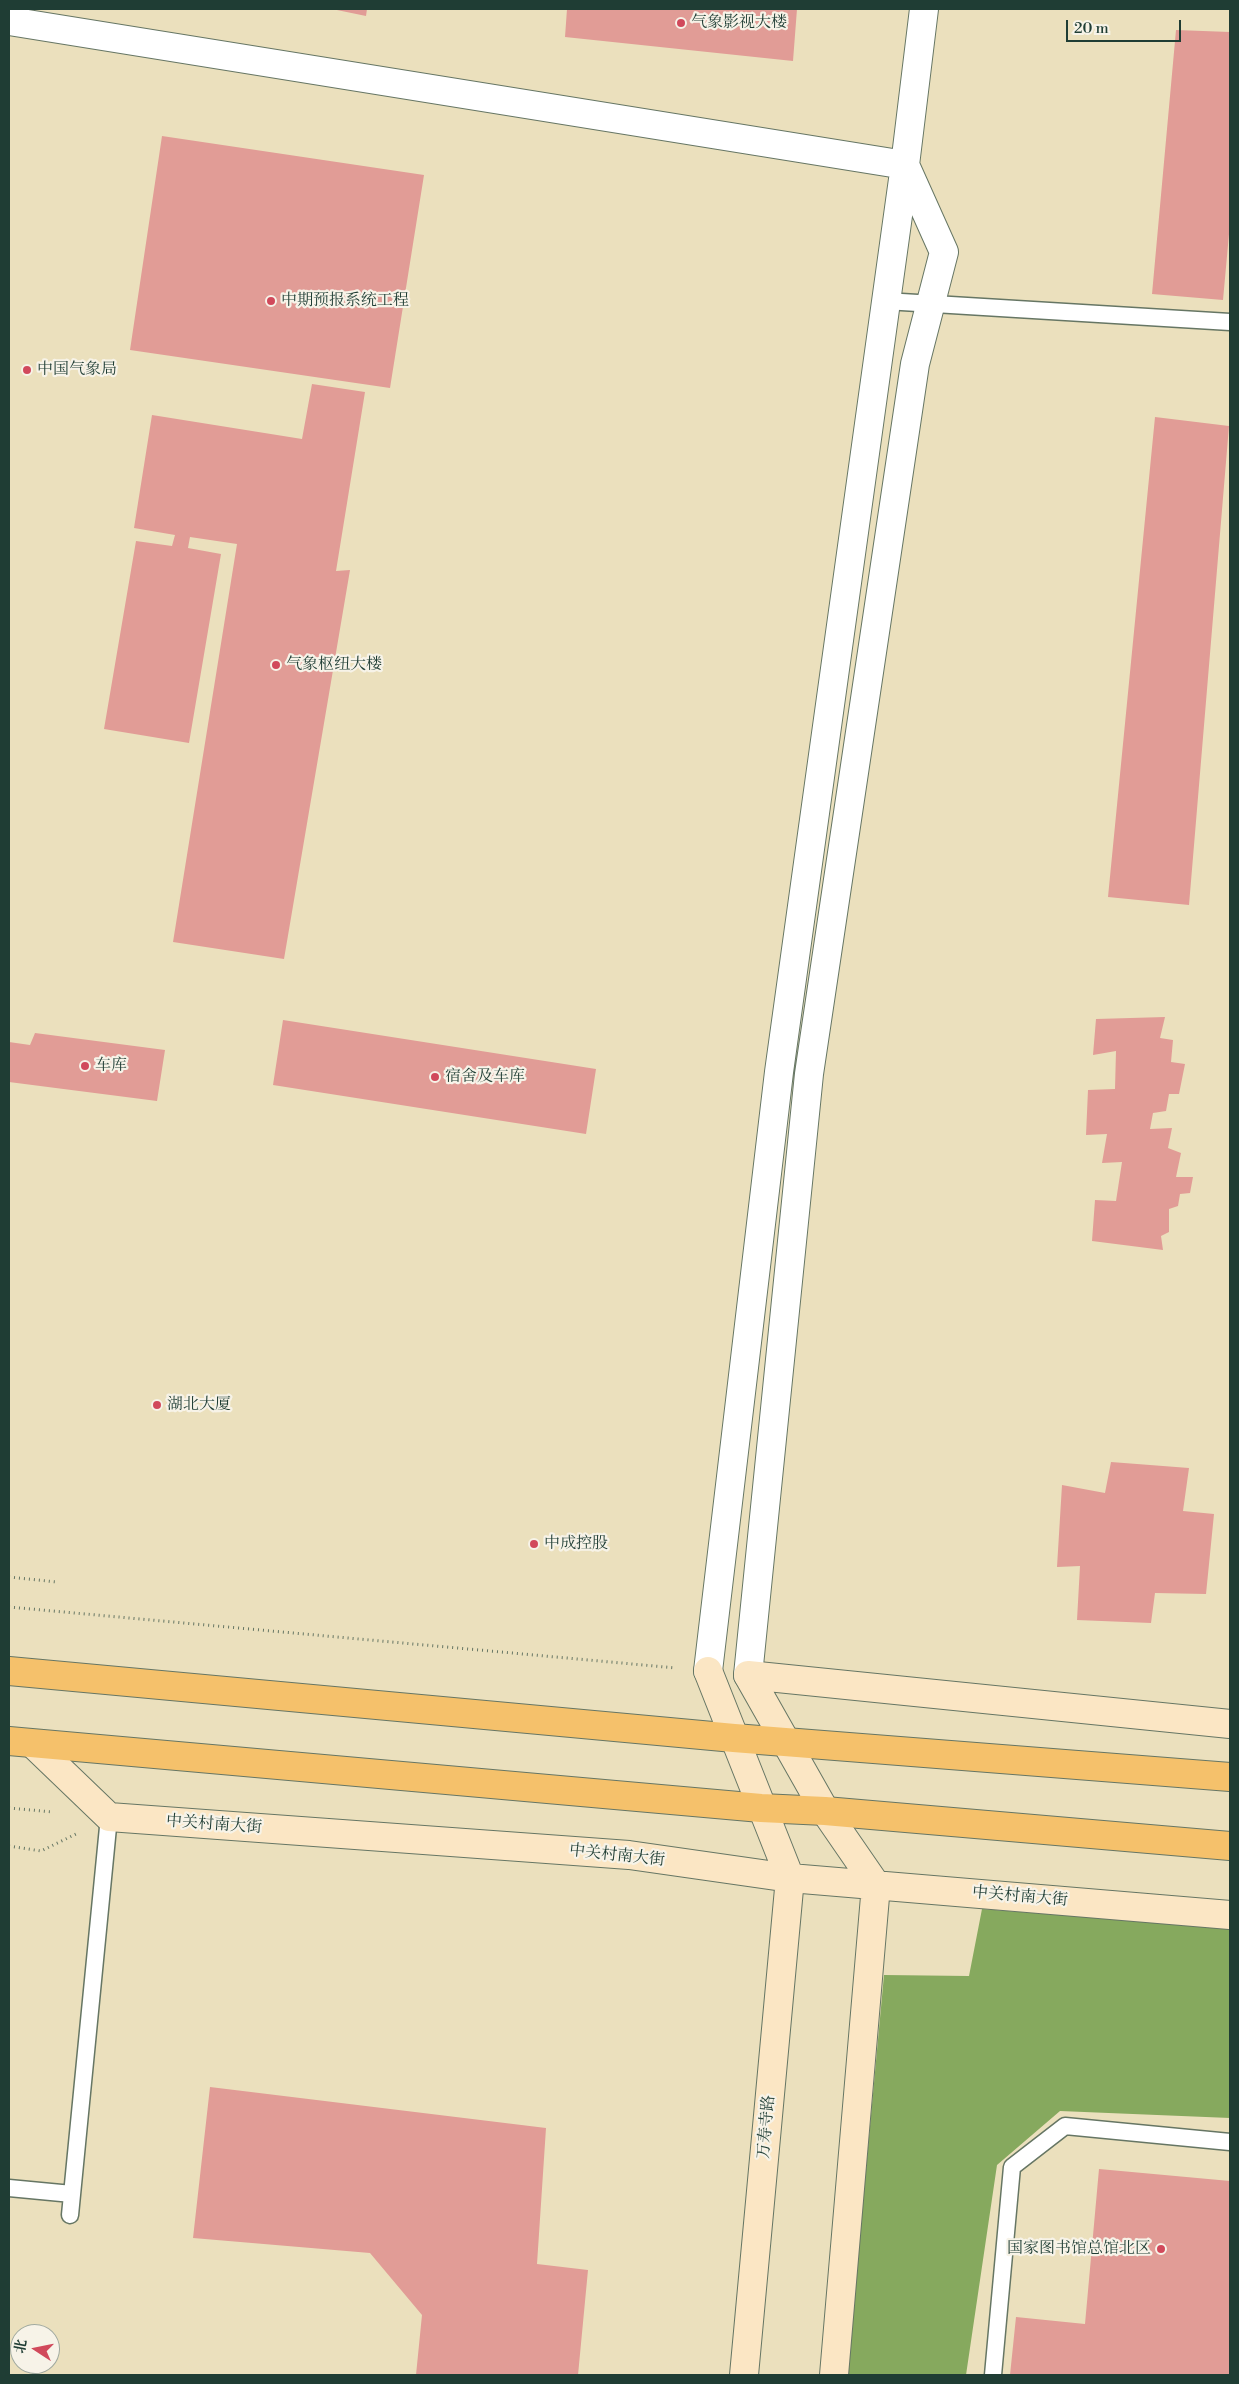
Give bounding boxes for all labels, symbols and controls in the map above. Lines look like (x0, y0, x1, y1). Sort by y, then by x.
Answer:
scale bar (1069, 10, 1184, 42)
place label: 气象影视大楼 (691, 13, 787, 33)
marker: 气象影视大楼 (675, 17, 687, 29)
text: 20 m (1074, 19, 1109, 38)
place label: 中期预报系统工程 (281, 291, 409, 311)
marker: 中期预报系统工程 (265, 295, 277, 307)
place label: 中国气象局 (37, 360, 117, 380)
marker: 中国气象局 (21, 364, 33, 376)
place label: 气象枢纽大楼 (286, 655, 382, 675)
marker: 气象枢纽大楼 (270, 659, 282, 671)
place label: 车库 (95, 1056, 127, 1076)
marker: 车库 (79, 1060, 91, 1072)
place label: 宿舍及车库 (445, 1067, 525, 1087)
marker: 宿舍及车库 (429, 1071, 441, 1083)
place label: 湖北大厦 (167, 1395, 231, 1415)
marker: 湖北大厦 (151, 1399, 163, 1411)
place label: 中成控股 (544, 1534, 608, 1554)
marker: 中成控股 (528, 1538, 540, 1550)
street label: 中关村南大街 (165, 1812, 263, 1838)
street label: 中关村南大街 (568, 1841, 666, 1871)
street label: 中关村南大街 (971, 1883, 1069, 1911)
street label: 万寿寺路 (755, 2094, 779, 2160)
place label: 国家图书馆总馆北区 (1007, 2239, 1151, 2259)
marker: 国家图书馆总馆北区 (1155, 2243, 1167, 2255)
north arrow (10, 2324, 60, 2374)
text: 北 (11, 2338, 31, 2355)

